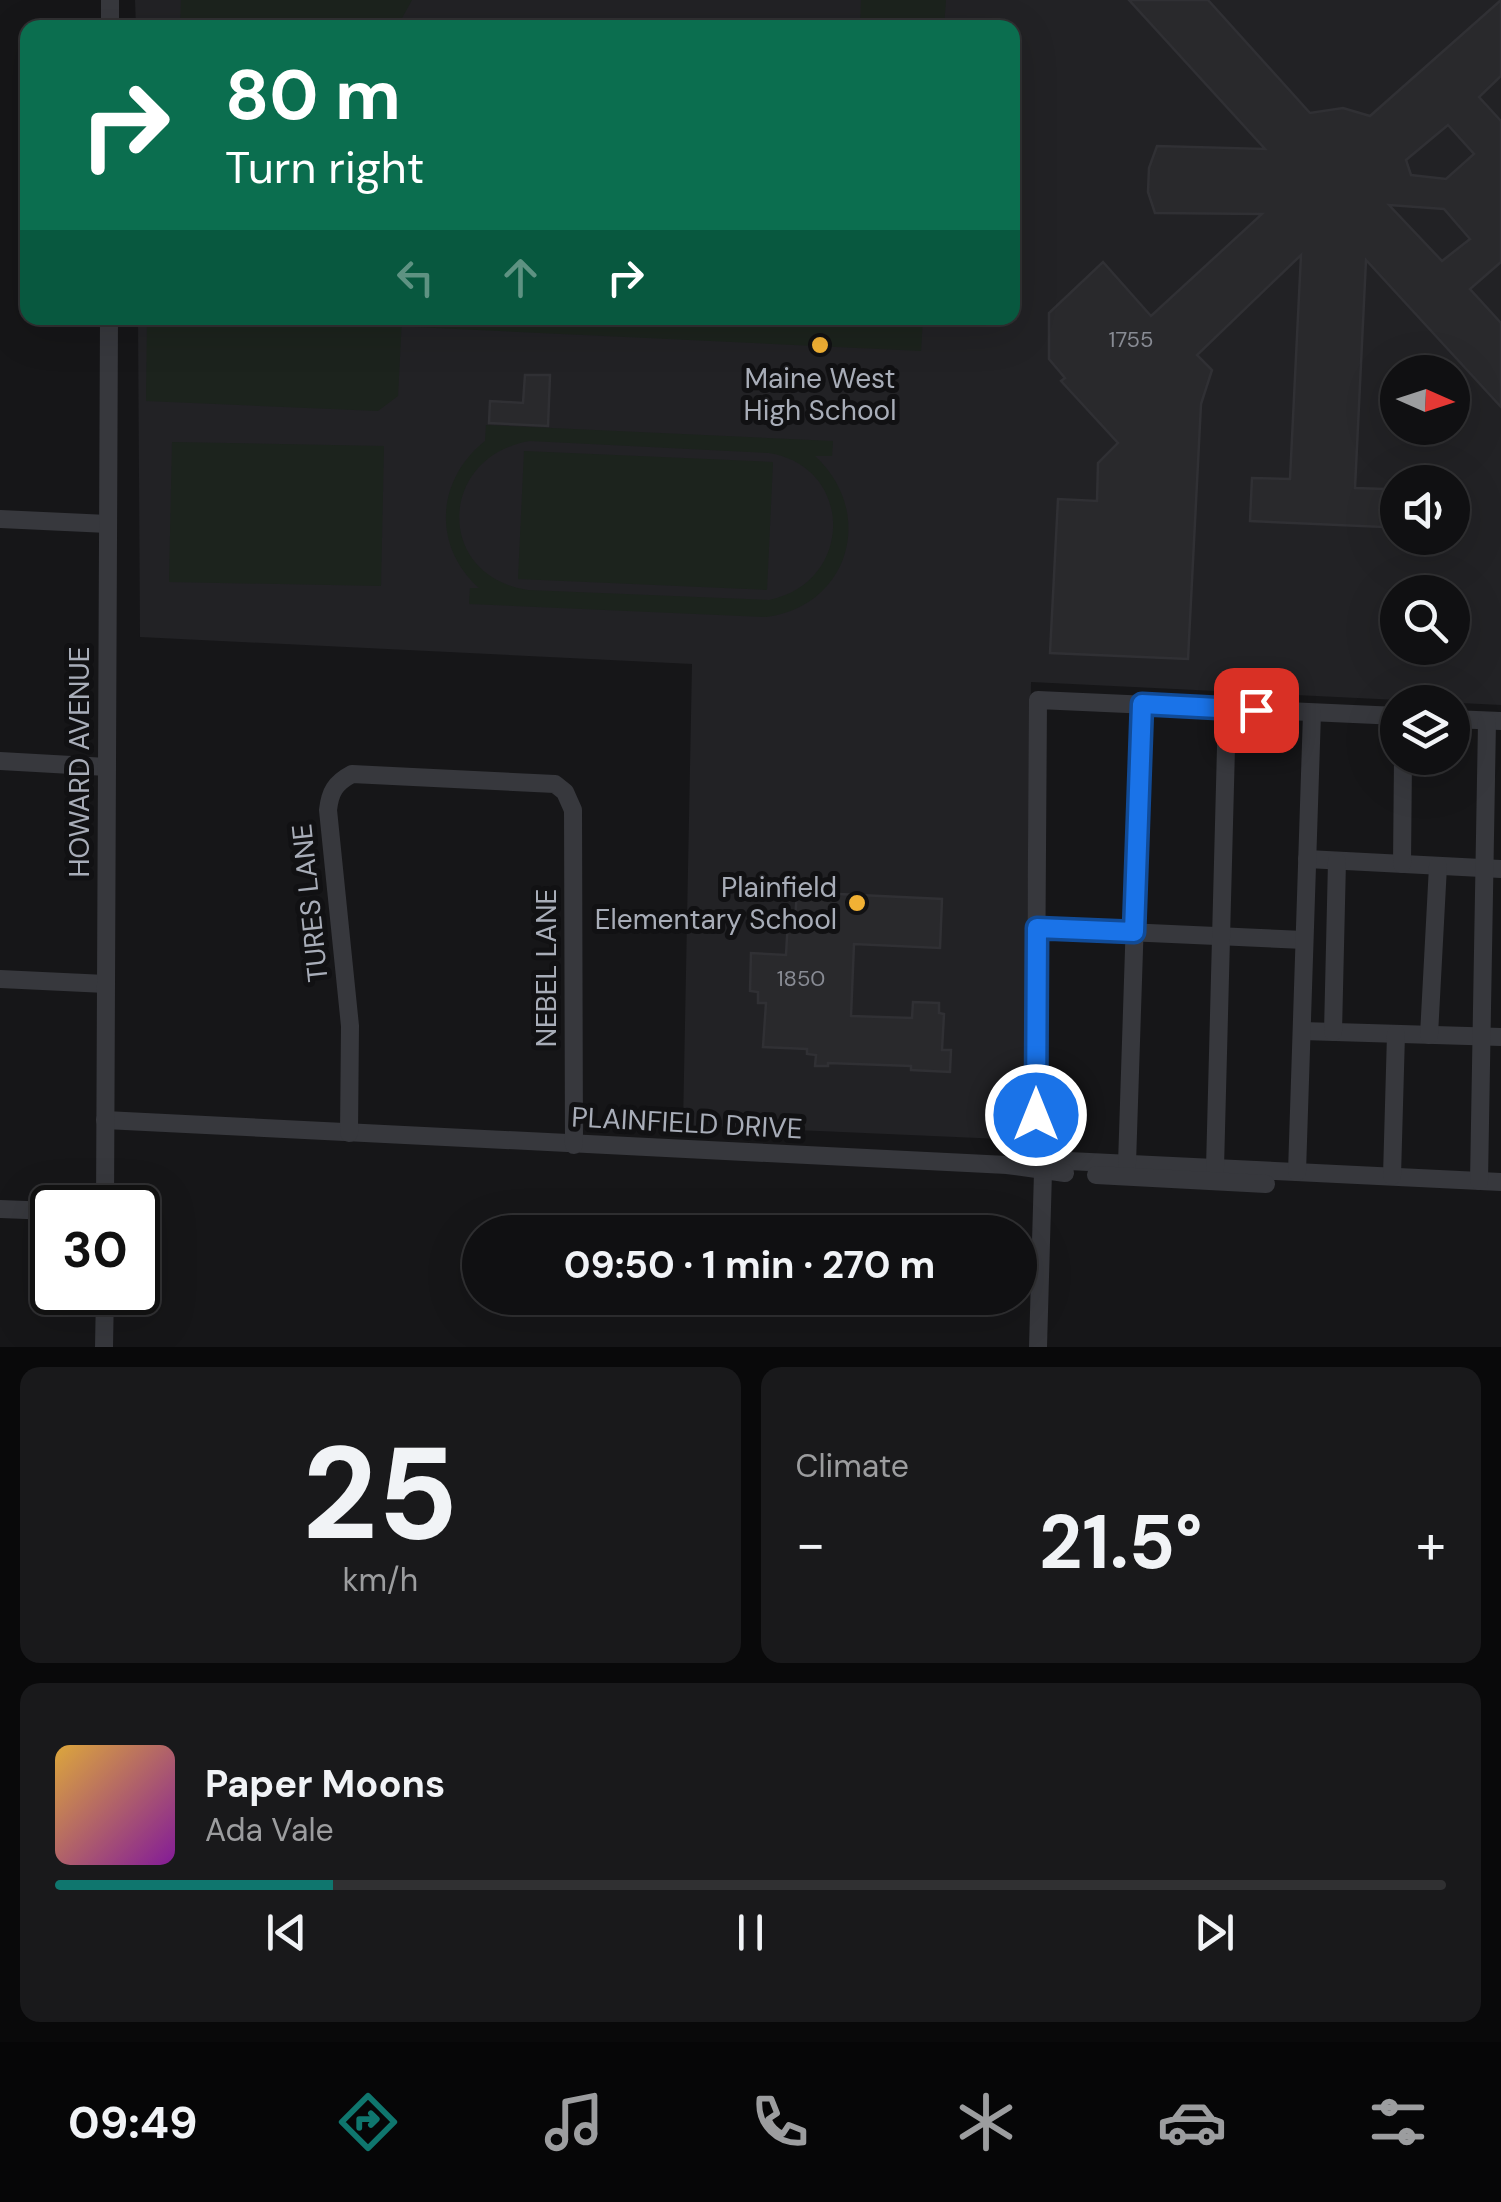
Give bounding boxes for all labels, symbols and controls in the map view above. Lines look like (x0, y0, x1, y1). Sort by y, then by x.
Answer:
text: 80 m (225, 50, 401, 141)
icon: right (60, 60, 190, 190)
text: Turn right (225, 138, 424, 197)
icon: left (388, 250, 443, 305)
icon: ahead (493, 250, 548, 305)
icon: right (598, 250, 653, 305)
house number: 1755 (1109, 325, 1153, 354)
marker: Maine West High School (809, 334, 831, 356)
north arrow (1380, 355, 1470, 445)
map controls (1380, 355, 1470, 775)
place label: Maine West High School (744, 360, 896, 429)
button: sound (1380, 465, 1470, 555)
button: search (1380, 575, 1470, 665)
street label: HOWARD AVENUE (61, 646, 98, 878)
pin (1214, 668, 1299, 753)
icon: arrive (1229, 683, 1284, 738)
button: layers (1380, 685, 1470, 775)
street label: TURES LANE (283, 822, 337, 984)
place label: Plainfield Elementary School (595, 869, 837, 938)
street label: NEBEL LANE (528, 889, 565, 1047)
marker: Plainfield Elementary School (846, 892, 868, 914)
house number: 1850 (777, 964, 825, 993)
position arrow (984, 1063, 1088, 1167)
street label: PLAINFIELD DRIVE (571, 1098, 803, 1148)
speed limit sign: 30 (30, 1185, 160, 1315)
text: 09:50 · 1 min · 270 m (564, 1240, 935, 1290)
text: 25 (302, 1409, 458, 1578)
text: Climate (796, 1445, 909, 1487)
text: 21.5° (1039, 1494, 1202, 1591)
text: − (796, 1508, 826, 1580)
text: + (1416, 1508, 1446, 1580)
text: km/h (342, 1559, 418, 1601)
text: Paper Moons (205, 1759, 445, 1809)
text: Ada Vale (205, 1809, 334, 1851)
icon: previous (259, 1905, 314, 1960)
icon: pause (723, 1905, 778, 1960)
icon: next (1187, 1905, 1242, 1960)
icon: directions (333, 2087, 403, 2157)
icon: music (539, 2087, 609, 2157)
icon: phone (745, 2087, 815, 2157)
icon: climate (951, 2087, 1021, 2157)
icon: car (1157, 2087, 1227, 2157)
icon: filters (1363, 2087, 1433, 2157)
text: 09:49 (68, 2093, 197, 2152)

